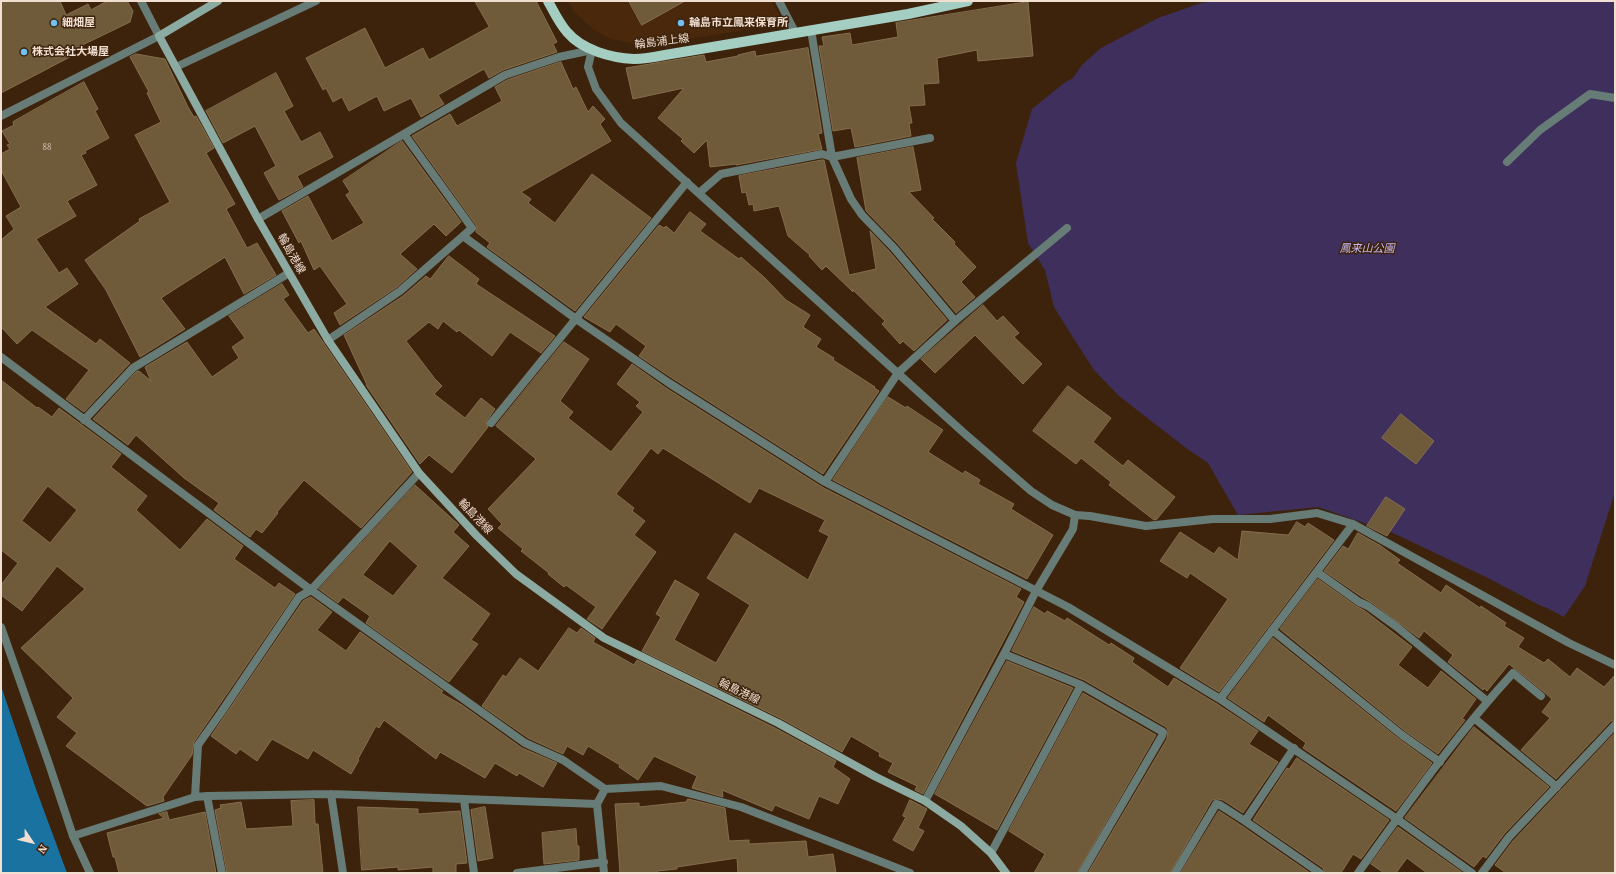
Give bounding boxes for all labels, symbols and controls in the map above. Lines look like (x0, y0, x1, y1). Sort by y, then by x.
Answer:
place label: 細畑屋 (62, 16, 95, 30)
place label: 輪島市立鳳来保育所 (689, 16, 788, 30)
marker: 細畑屋 (49, 18, 59, 28)
marker: 輪島市立鳳来保育所 (676, 18, 686, 28)
street label: 輪島浦上線 (634, 32, 690, 52)
place label: 株式会社大場屋 (32, 45, 109, 59)
marker: 株式会社大場屋 (19, 47, 29, 57)
house number: 88 (43, 143, 51, 153)
street label: 輪島港線 (274, 232, 308, 276)
park label: 鳳来山公園 (1340, 242, 1394, 256)
street label: 輪島港線 (455, 497, 495, 537)
street label: 輪島港線 (716, 676, 762, 708)
north arrow (12, 822, 52, 862)
text: N (34, 842, 51, 857)

